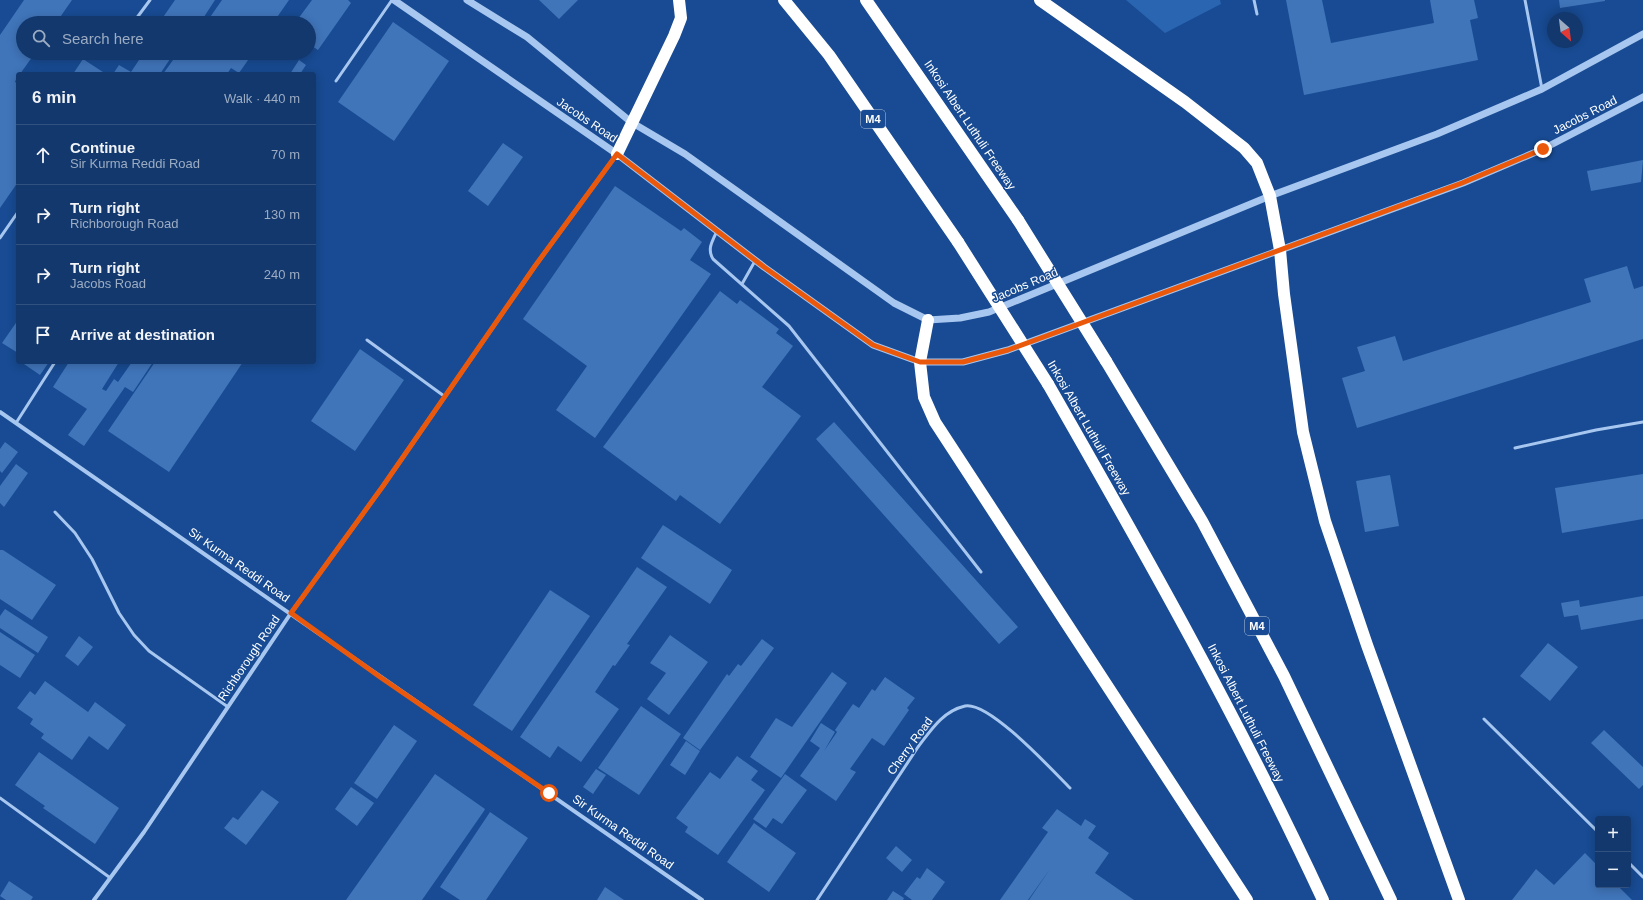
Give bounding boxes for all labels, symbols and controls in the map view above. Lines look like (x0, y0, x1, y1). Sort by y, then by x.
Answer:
north arrow (1547, 12, 1583, 48)
search box (16, 16, 316, 60)
icon: search (30, 27, 52, 49)
text: Search here (62, 30, 144, 47)
street label: Inkosi Albert Luthuli Freeway (921, 57, 1019, 193)
text: 6 min (32, 88, 76, 107)
text: Walk · 440 m (224, 91, 300, 106)
street label: Jacobs Road (1551, 93, 1619, 137)
street label: Jacobs Road (554, 95, 620, 145)
road number: M4 (861, 110, 885, 128)
text: Continue (70, 139, 135, 156)
route end (1534, 140, 1552, 158)
icon: ahead (32, 144, 54, 166)
text: 70 m (271, 147, 300, 162)
text: Sir Kurma Reddi Road (70, 156, 200, 171)
text: Turn right (70, 199, 140, 216)
icon: right (32, 204, 54, 226)
text: 130 m (264, 207, 300, 222)
text: Richborough Road (70, 216, 178, 231)
text: Turn right (70, 259, 140, 276)
icon: right (32, 264, 54, 286)
street label: Jacobs Road (990, 265, 1060, 305)
text: 240 m (264, 267, 300, 282)
text: Jacobs Road (70, 276, 146, 291)
icon: arrive (32, 324, 54, 346)
text: Arrive at destination (70, 326, 215, 343)
street label: Inkosi Albert Luthuli Freeway (1045, 358, 1133, 498)
street label: Sir Kurma Reddi Road (186, 525, 292, 605)
street label: Richborough Road (215, 613, 283, 703)
road number: M4 (1245, 617, 1269, 635)
street label: Inkosi Albert Luthuli Freeway (1205, 641, 1287, 785)
street label: Cherry Road (884, 714, 936, 778)
route start (540, 784, 558, 802)
street label: Sir Kurma Reddi Road (570, 792, 676, 872)
map controls (1595, 816, 1631, 888)
button: + (1595, 816, 1631, 852)
button: − (1595, 852, 1631, 888)

